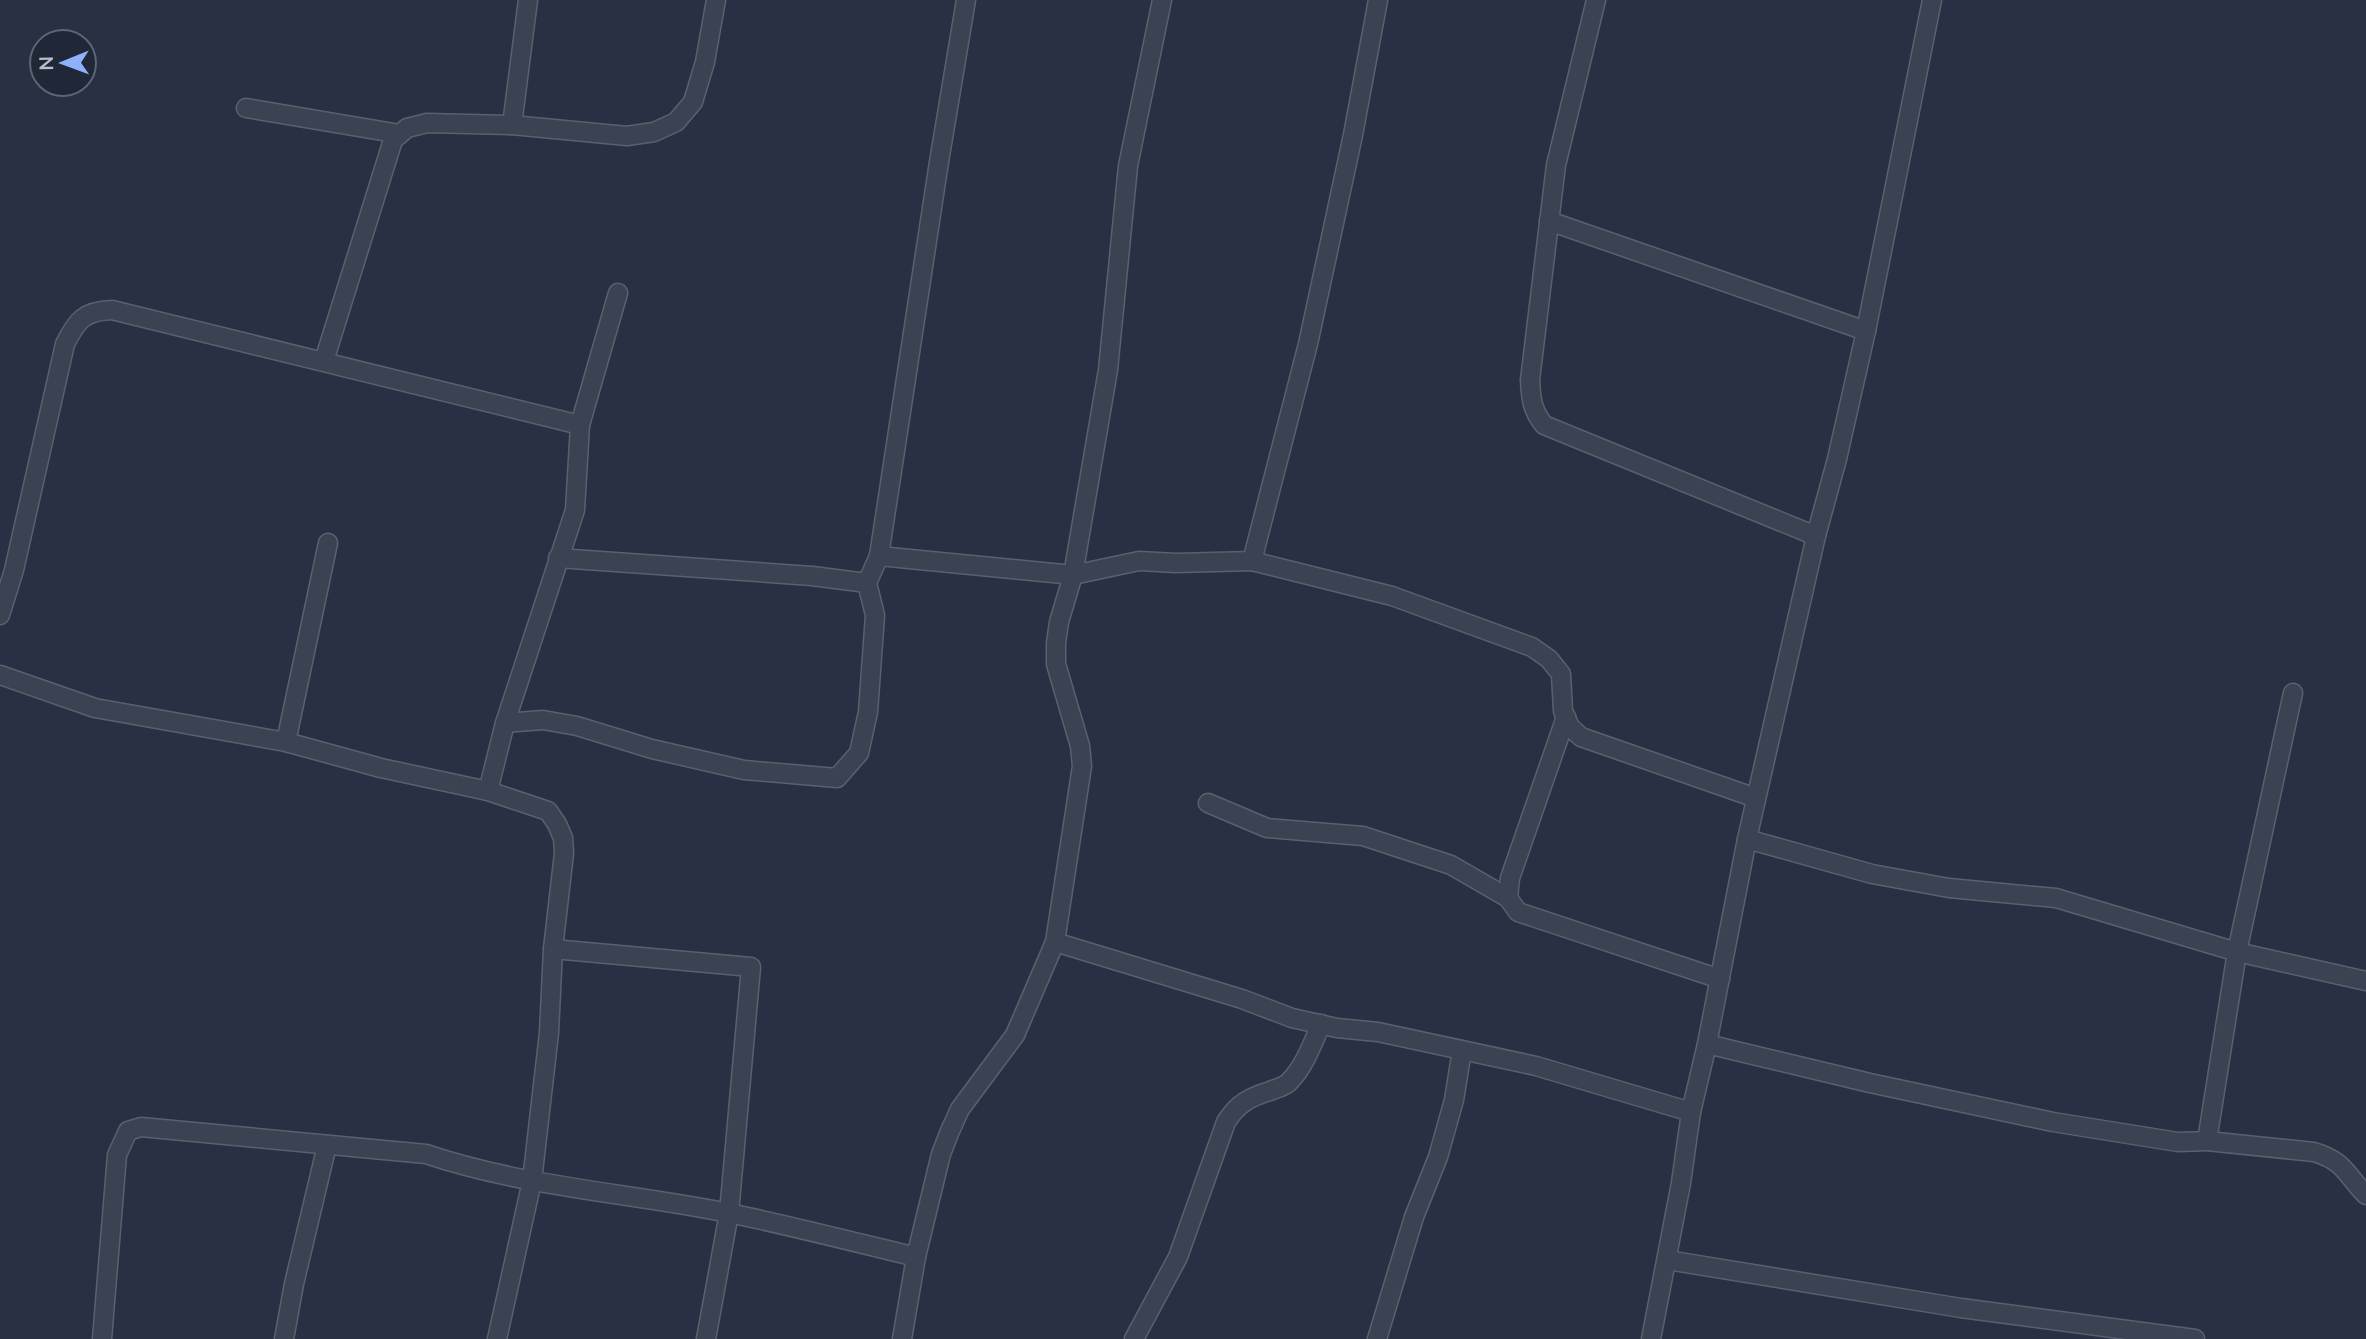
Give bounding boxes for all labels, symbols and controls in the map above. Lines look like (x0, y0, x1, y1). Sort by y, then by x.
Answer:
north arrow (28, 28, 98, 98)
text: N (34, 56, 57, 71)

